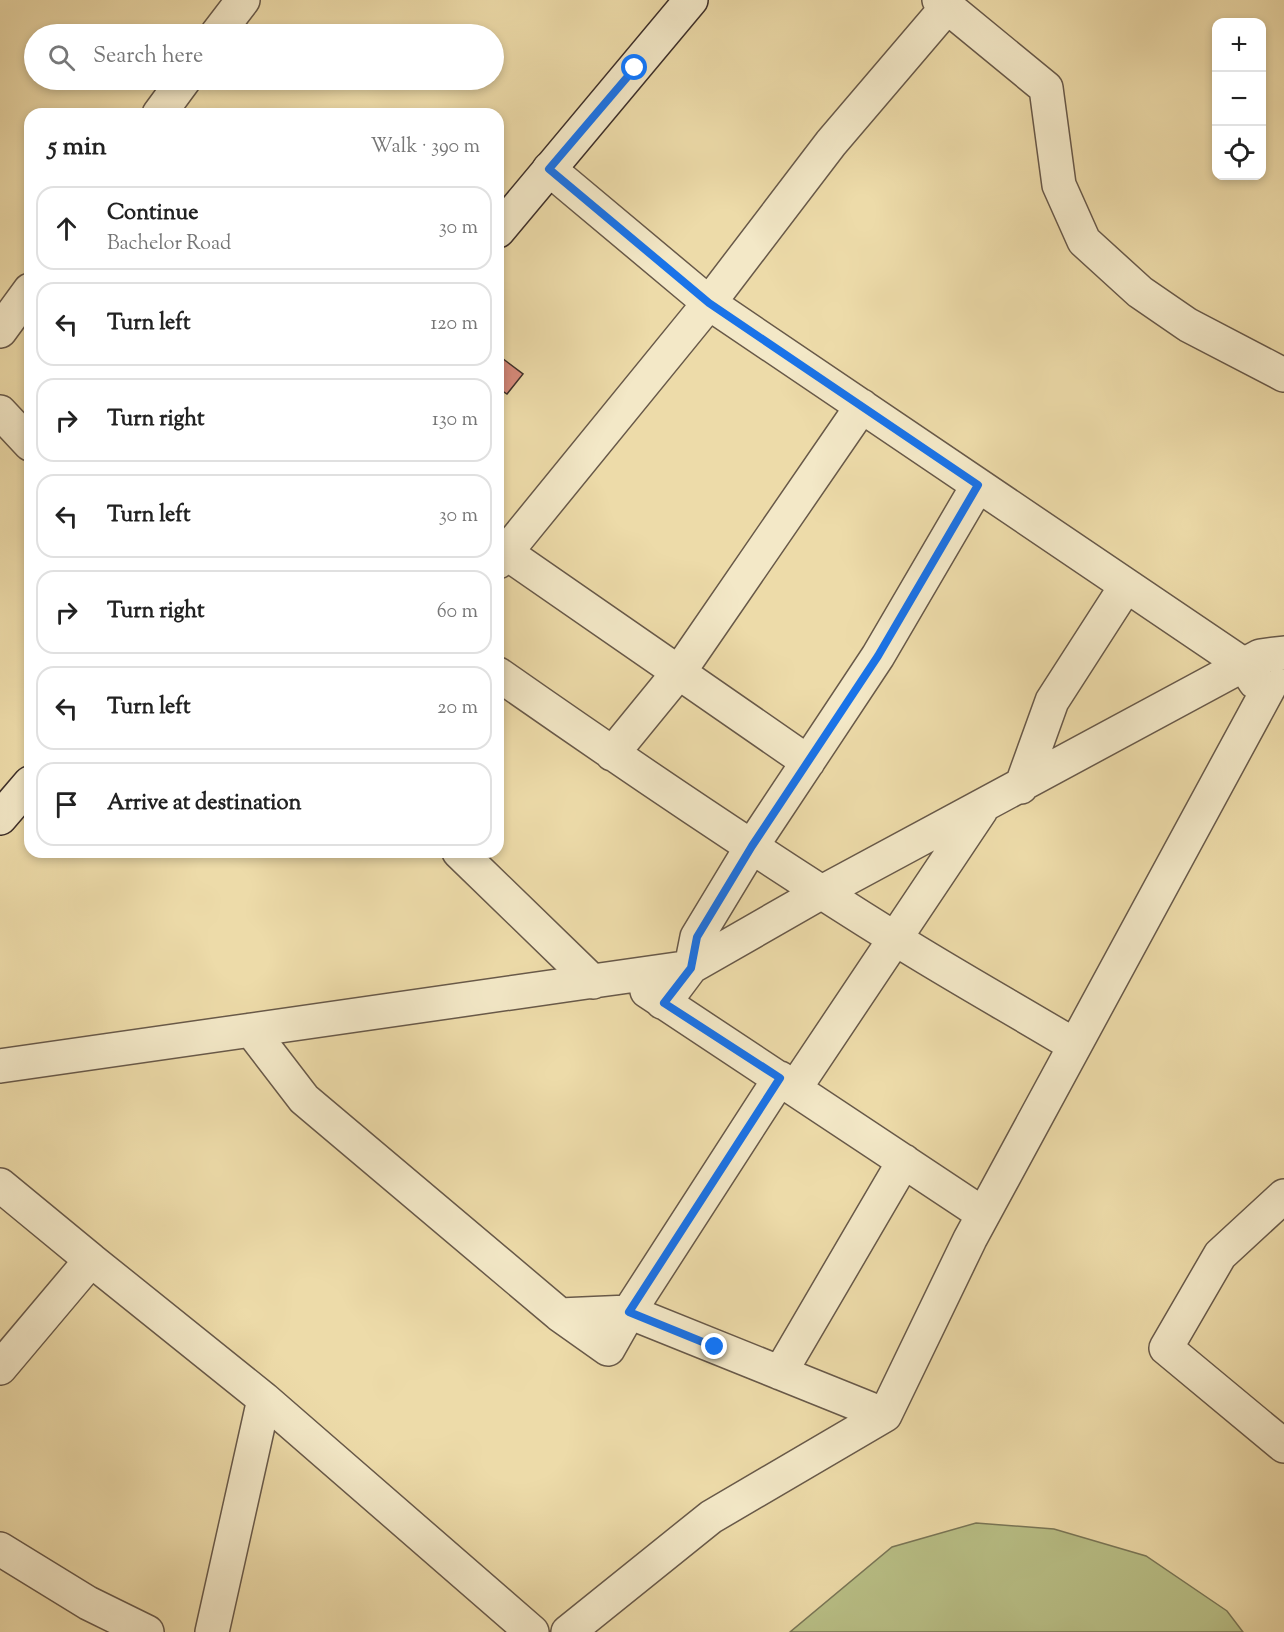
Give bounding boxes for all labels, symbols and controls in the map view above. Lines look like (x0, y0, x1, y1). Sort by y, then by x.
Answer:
map controls (1212, 18, 1266, 180)
button: + (1212, 18, 1266, 72)
search box (24, 24, 504, 90)
icon: search (45, 41, 78, 74)
text: Search here (93, 41, 203, 73)
route start (621, 54, 647, 80)
button: − (1212, 72, 1266, 126)
button: locate (1212, 126, 1266, 180)
text: 5 min (48, 129, 107, 166)
text: Walk · 390 m (371, 133, 480, 162)
text: Continue (107, 198, 198, 230)
icon: ahead (50, 212, 83, 245)
text: 30 m (439, 214, 478, 243)
text: Bachelor Road (107, 230, 231, 259)
icon: left (50, 308, 83, 341)
text: Turn left (107, 308, 190, 340)
text: 120 m (430, 310, 478, 339)
icon: right (50, 404, 83, 437)
text: Turn right (107, 404, 204, 436)
text: 130 m (432, 406, 478, 435)
icon: left (50, 500, 83, 533)
text: Turn left (107, 500, 190, 532)
text: 30 m (439, 502, 478, 531)
icon: right (50, 596, 83, 629)
text: Turn right (107, 596, 204, 628)
text: 60 m (437, 598, 478, 627)
icon: left (50, 692, 83, 725)
text: Turn left (107, 692, 190, 724)
text: 20 m (437, 694, 478, 723)
icon: arrive (50, 788, 83, 821)
text: Arrive at destination (107, 788, 302, 820)
route end (701, 1333, 727, 1359)

